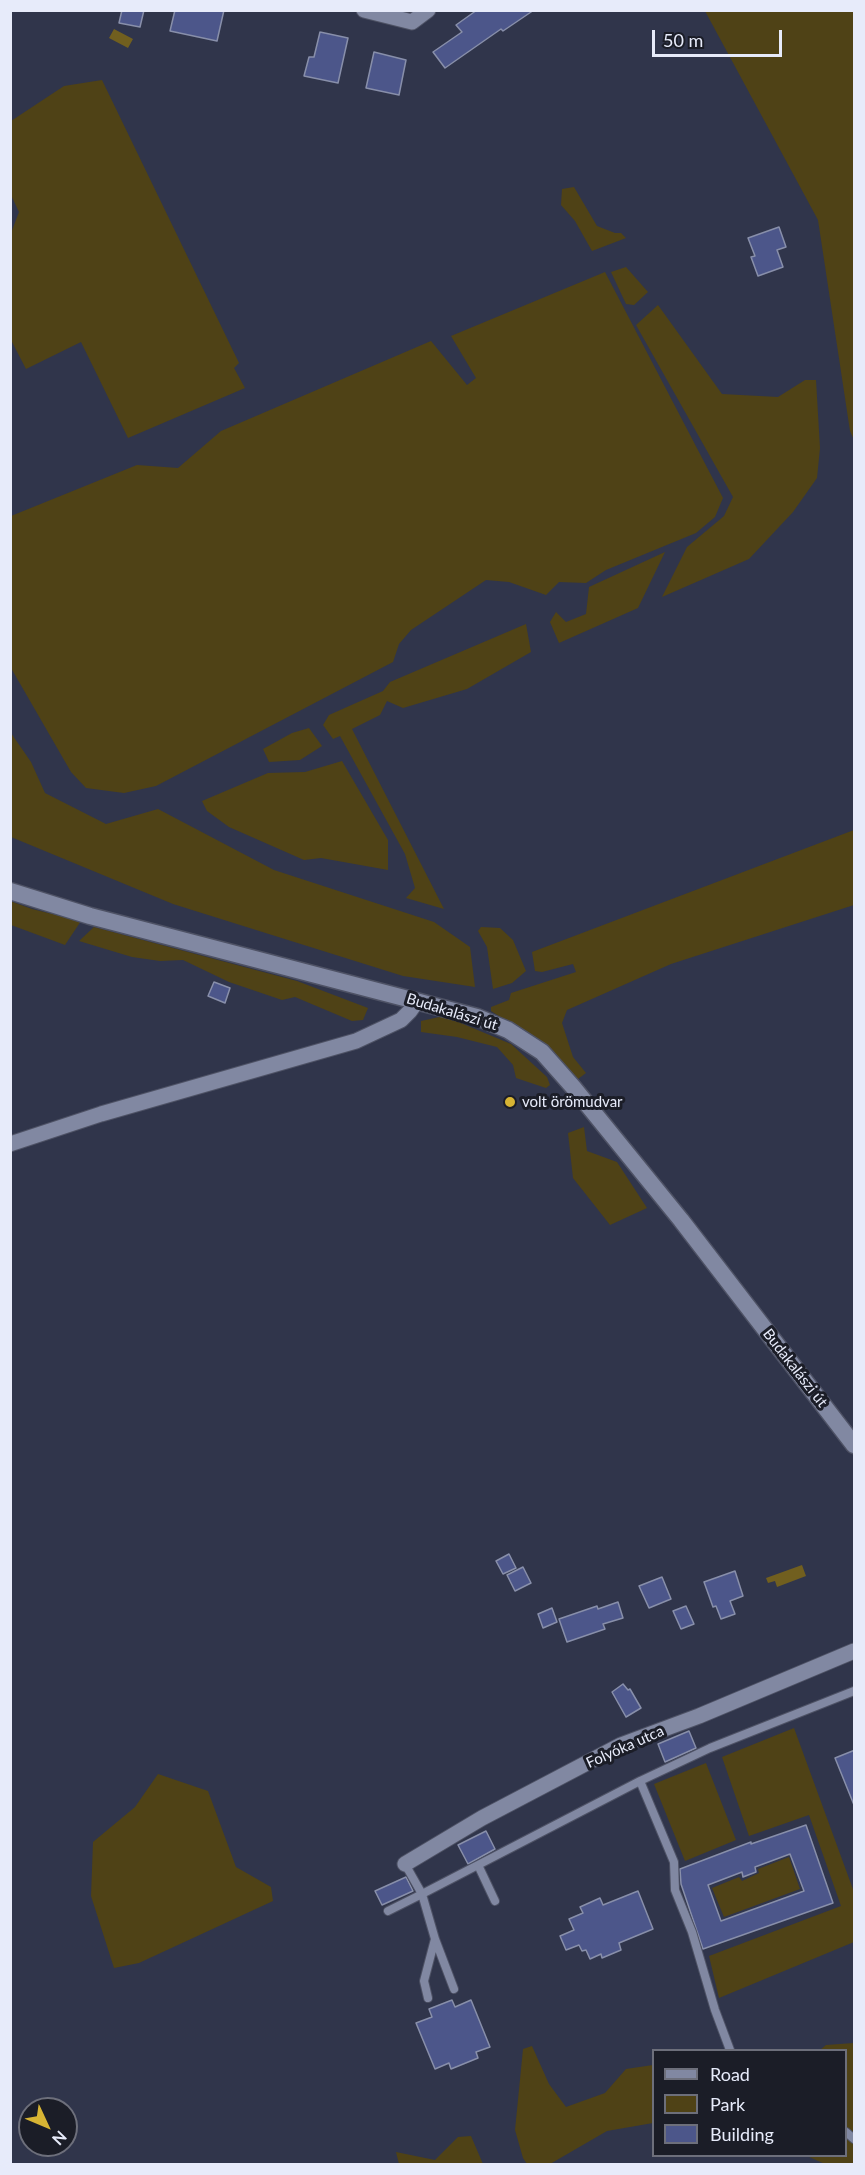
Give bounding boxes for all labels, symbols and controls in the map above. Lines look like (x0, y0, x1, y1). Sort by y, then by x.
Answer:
scale bar (655, 18, 786, 56)
text: 50 m (663, 29, 703, 51)
street label: Budakalászi út (404, 990, 500, 1034)
place label: volt örömudvar (522, 1093, 623, 1111)
marker: volt örömudvar (503, 1095, 517, 1109)
street label: Budakalászi út (759, 1325, 831, 1411)
street label: Folyóka utca (583, 1722, 667, 1772)
legend (652, 2049, 847, 2157)
text: Road (710, 2063, 750, 2085)
text: Park (710, 2093, 745, 2115)
north arrow (18, 2097, 78, 2157)
text: Building (710, 2123, 774, 2145)
text: N (49, 2127, 71, 2149)

